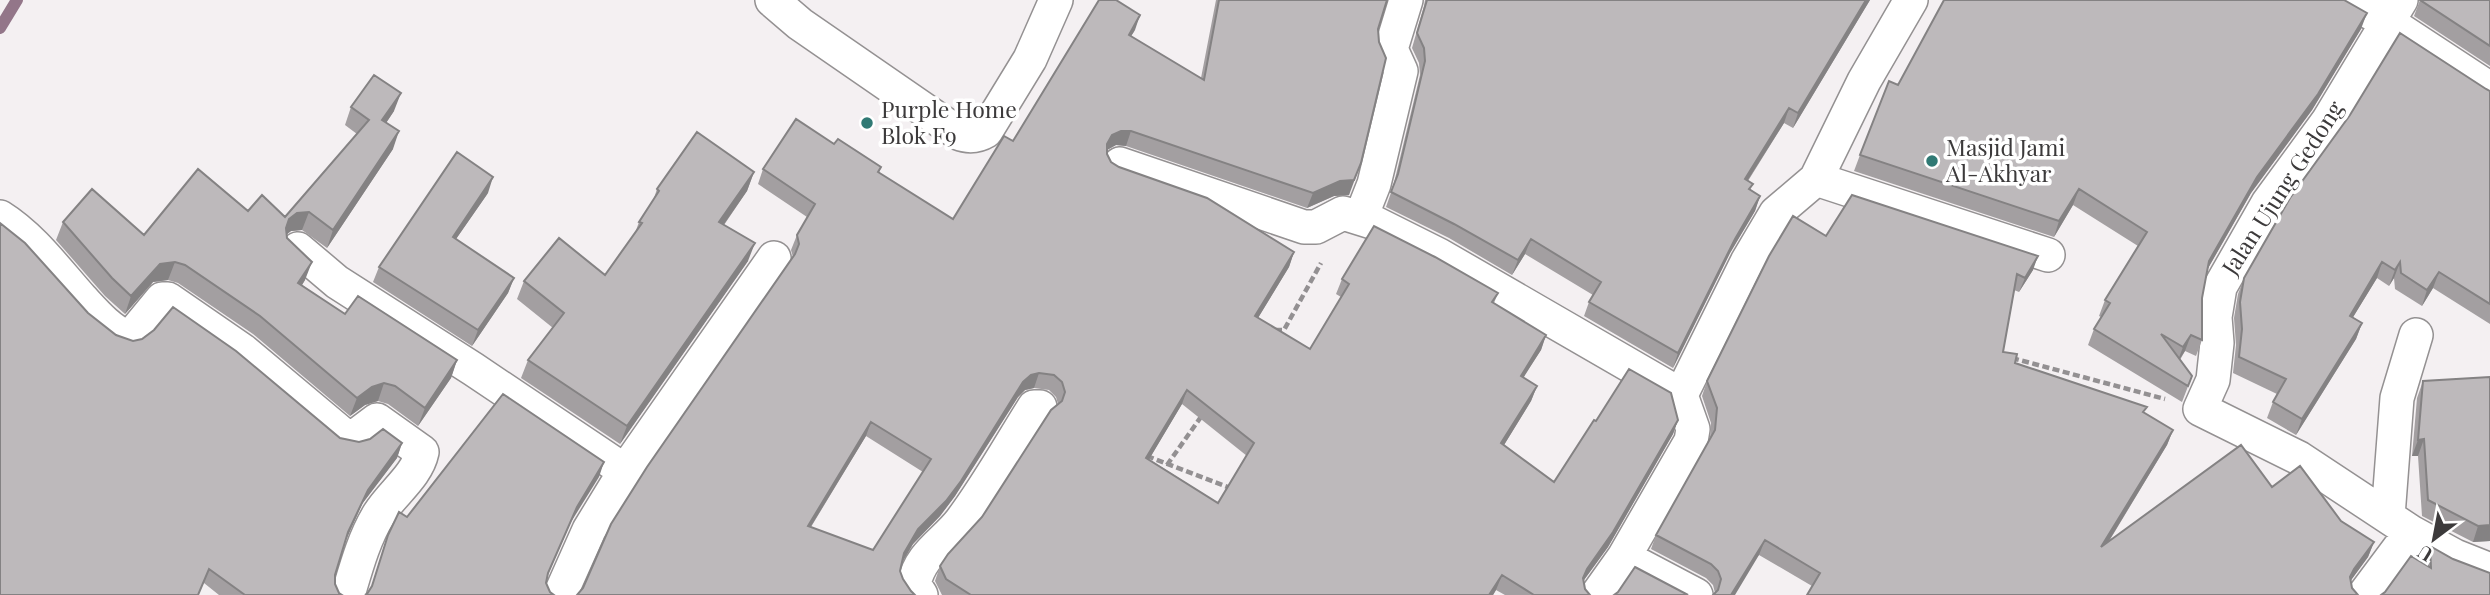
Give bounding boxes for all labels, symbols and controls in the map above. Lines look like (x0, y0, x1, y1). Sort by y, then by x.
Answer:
place label: Purple Home Blok F9 (881, 93, 1017, 150)
street label: Jalan Ujung Gedong (2213, 94, 2350, 281)
marker: Purple Home Blok F9 (859, 115, 875, 131)
place label: Masjid Jami Al-Akhyar (1945, 131, 2065, 188)
marker: Masjid Jami Al-Akhyar (1924, 153, 1940, 169)
north arrow (2399, 504, 2469, 574)
text: U (2412, 540, 2437, 569)

